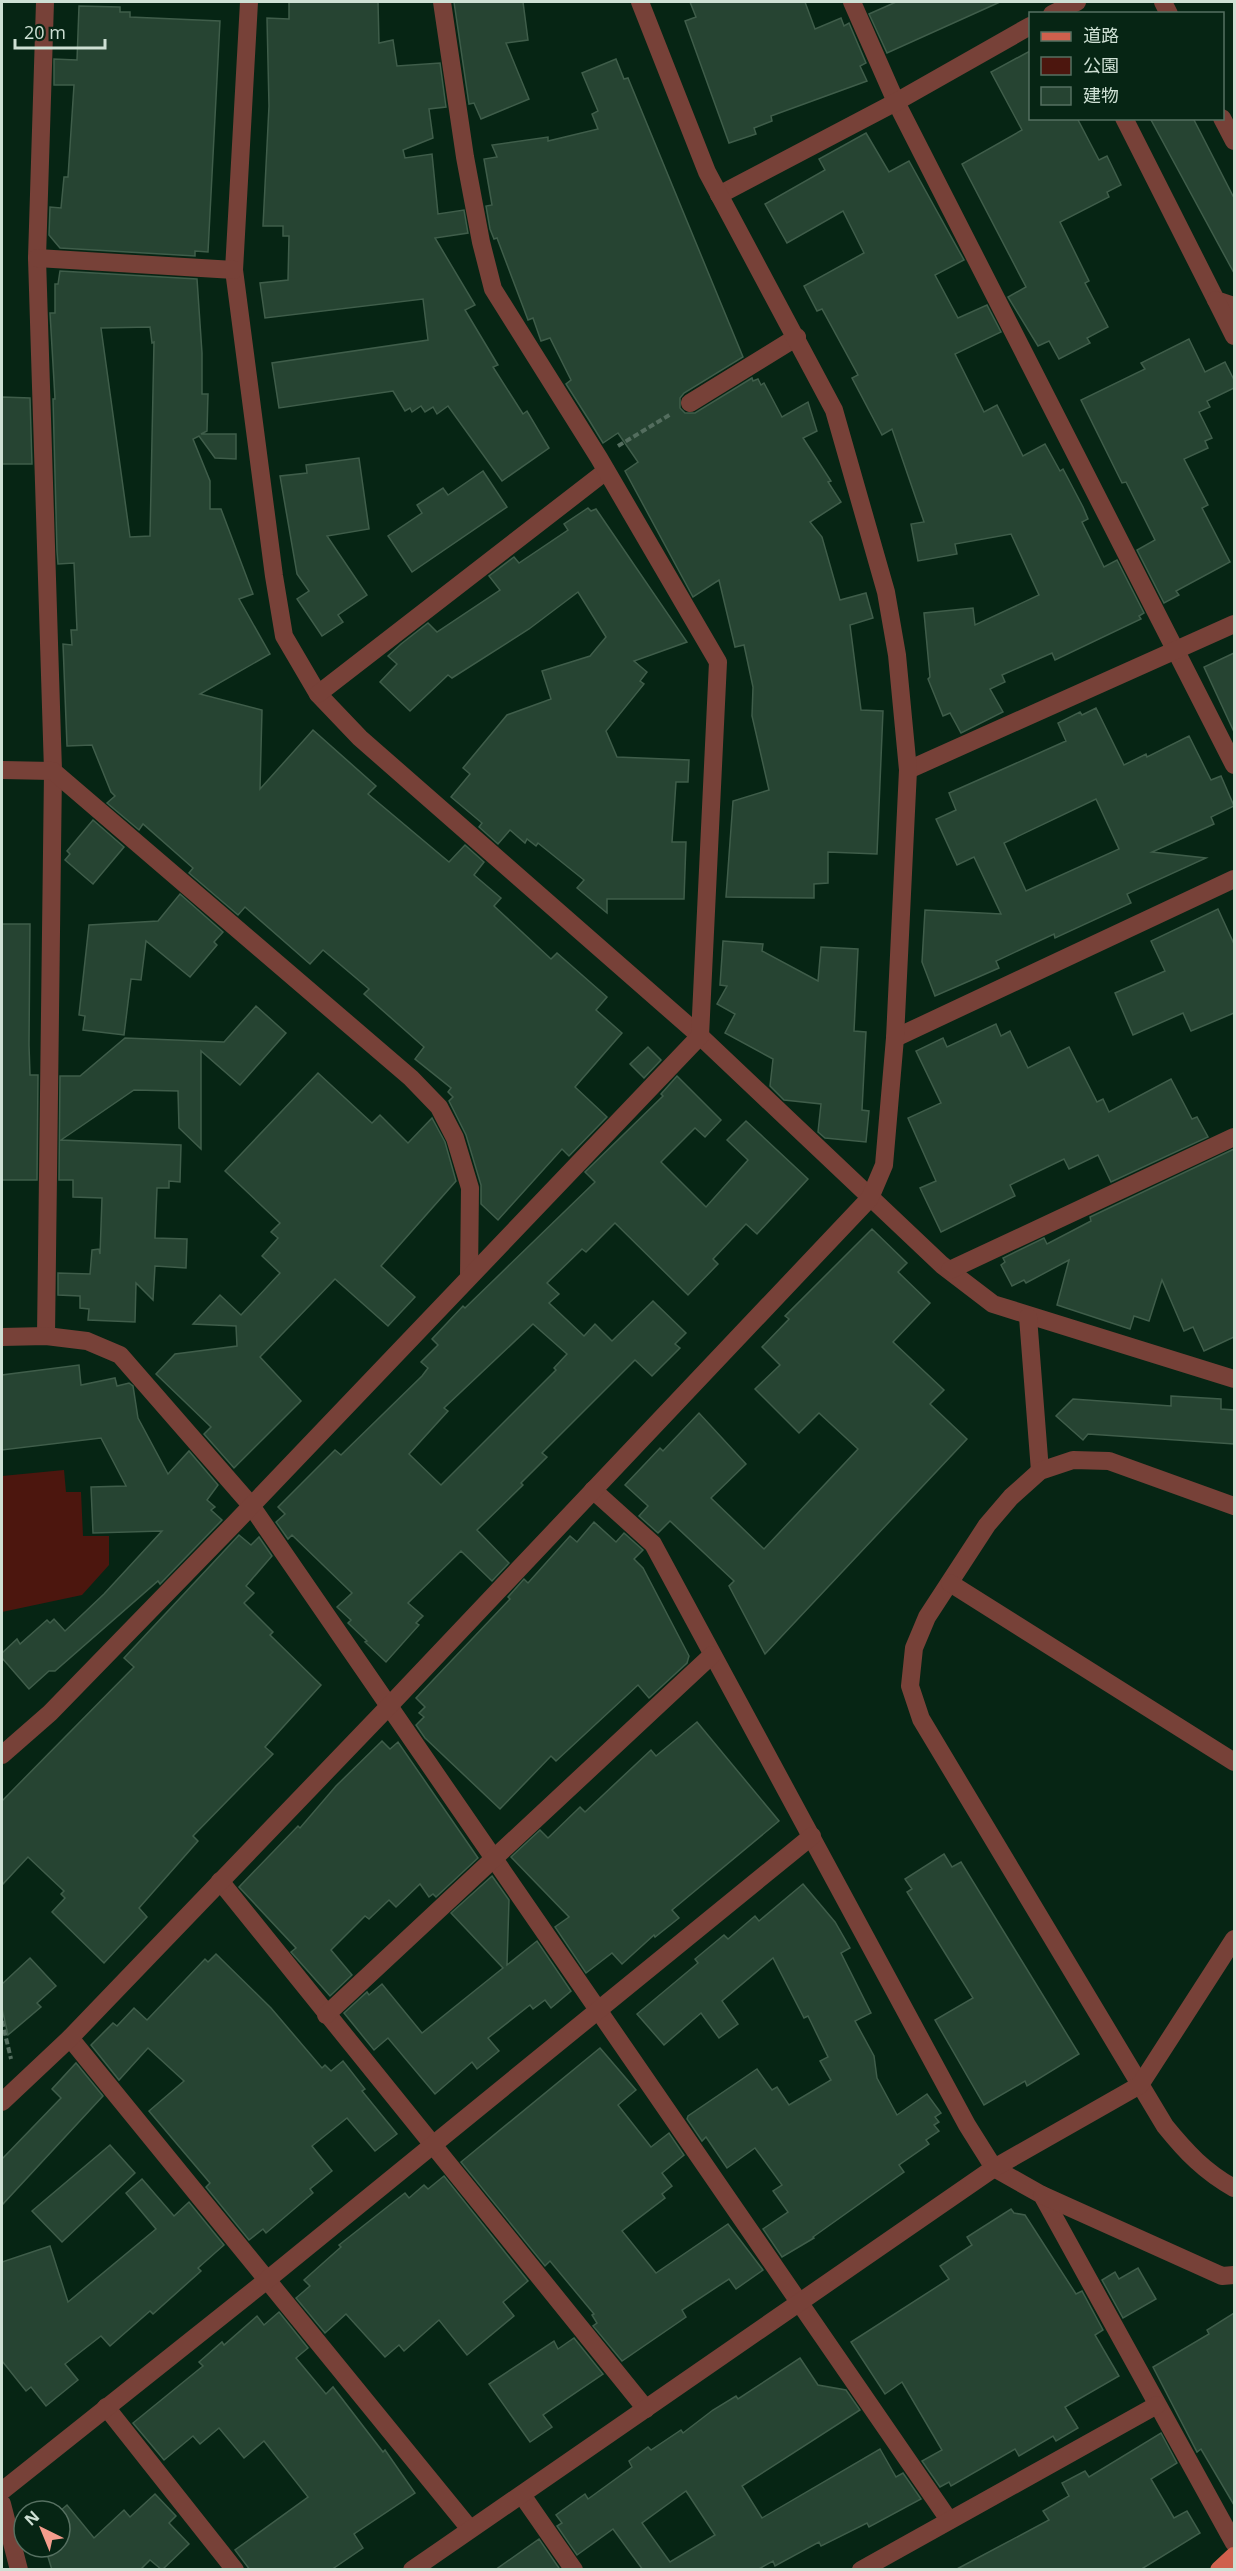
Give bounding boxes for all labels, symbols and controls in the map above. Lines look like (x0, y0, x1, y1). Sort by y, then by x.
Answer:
scale bar (15, 12, 105, 50)
legend (1029, 12, 1224, 120)
text: 20 m (24, 20, 66, 44)
text: 道路 (1083, 23, 1119, 47)
text: 公園 (1083, 53, 1119, 77)
text: 建物 (1083, 83, 1119, 107)
north arrow (12, 2499, 72, 2559)
text: N (20, 2506, 44, 2531)

